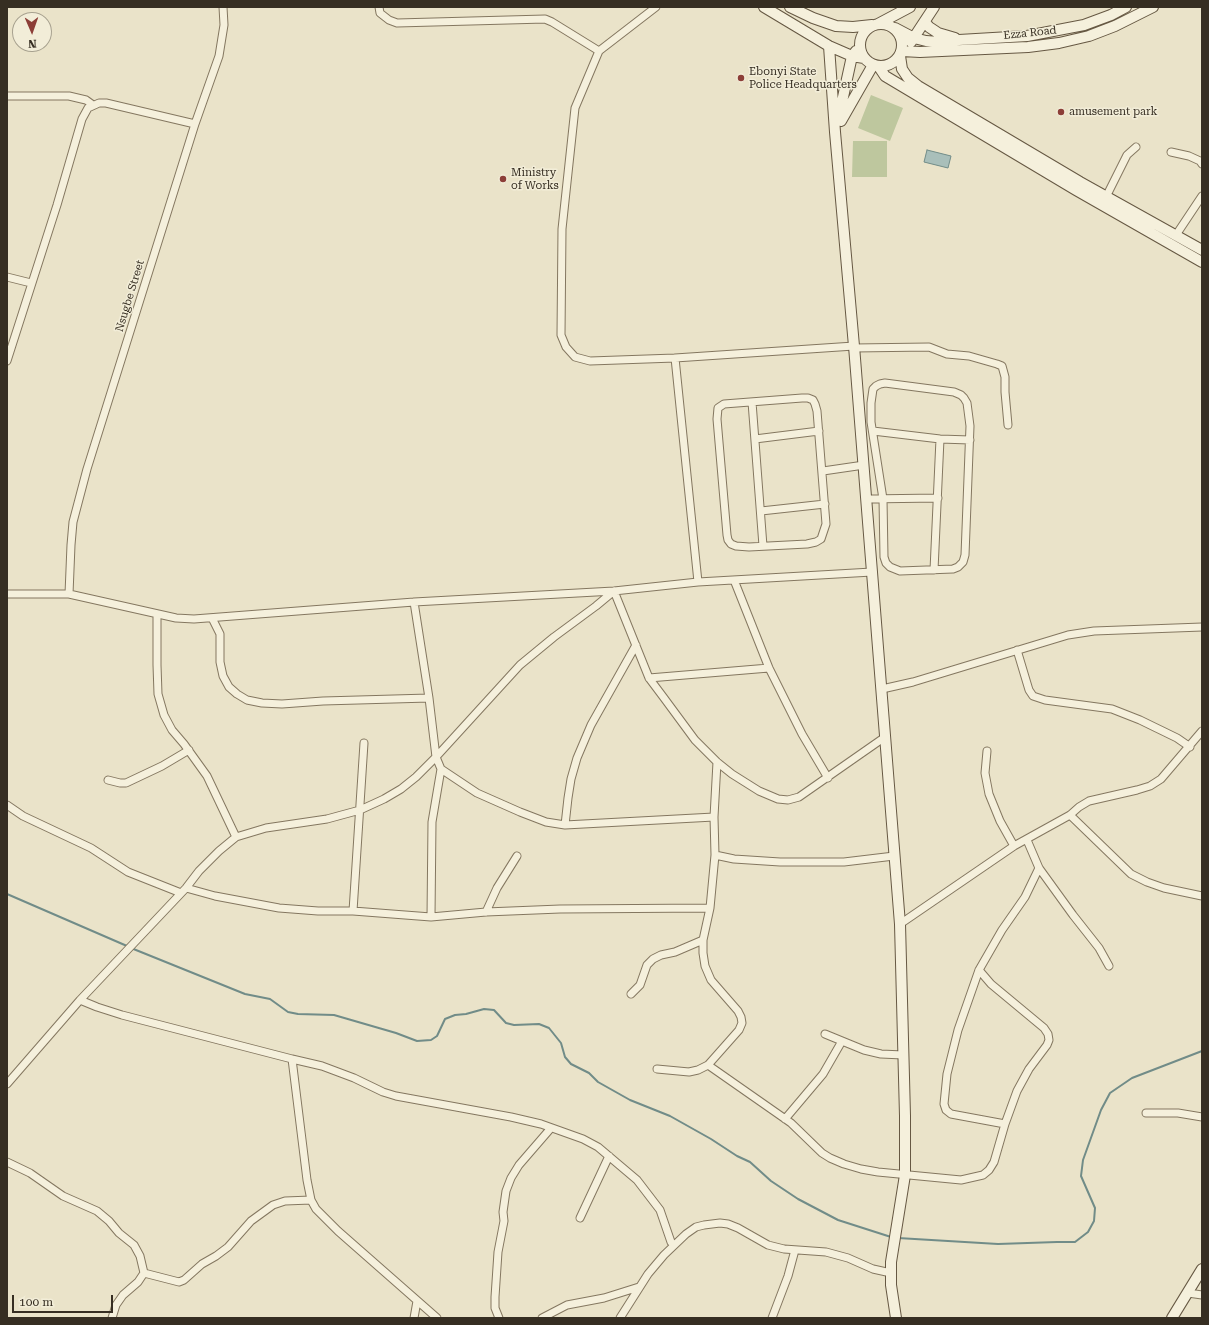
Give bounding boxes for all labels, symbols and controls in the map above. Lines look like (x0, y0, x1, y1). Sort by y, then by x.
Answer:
north arrow (12, 12, 52, 52)
street label: Ezza Road (1003, 24, 1057, 42)
text: N (28, 37, 37, 50)
place label: Ebonyi State Police Headquarters (749, 65, 857, 91)
marker: Ebonyi State Police Headquarters (736, 73, 746, 83)
place label: amusement park (1069, 105, 1158, 119)
marker: amusement park (1056, 107, 1066, 117)
place label: Ministry of Works (511, 166, 559, 192)
marker: Ministry of Works (498, 174, 508, 184)
street label: Nsugbe Street (113, 258, 147, 334)
scale bar (14, 1287, 115, 1313)
text: 100 m (19, 1295, 53, 1309)

